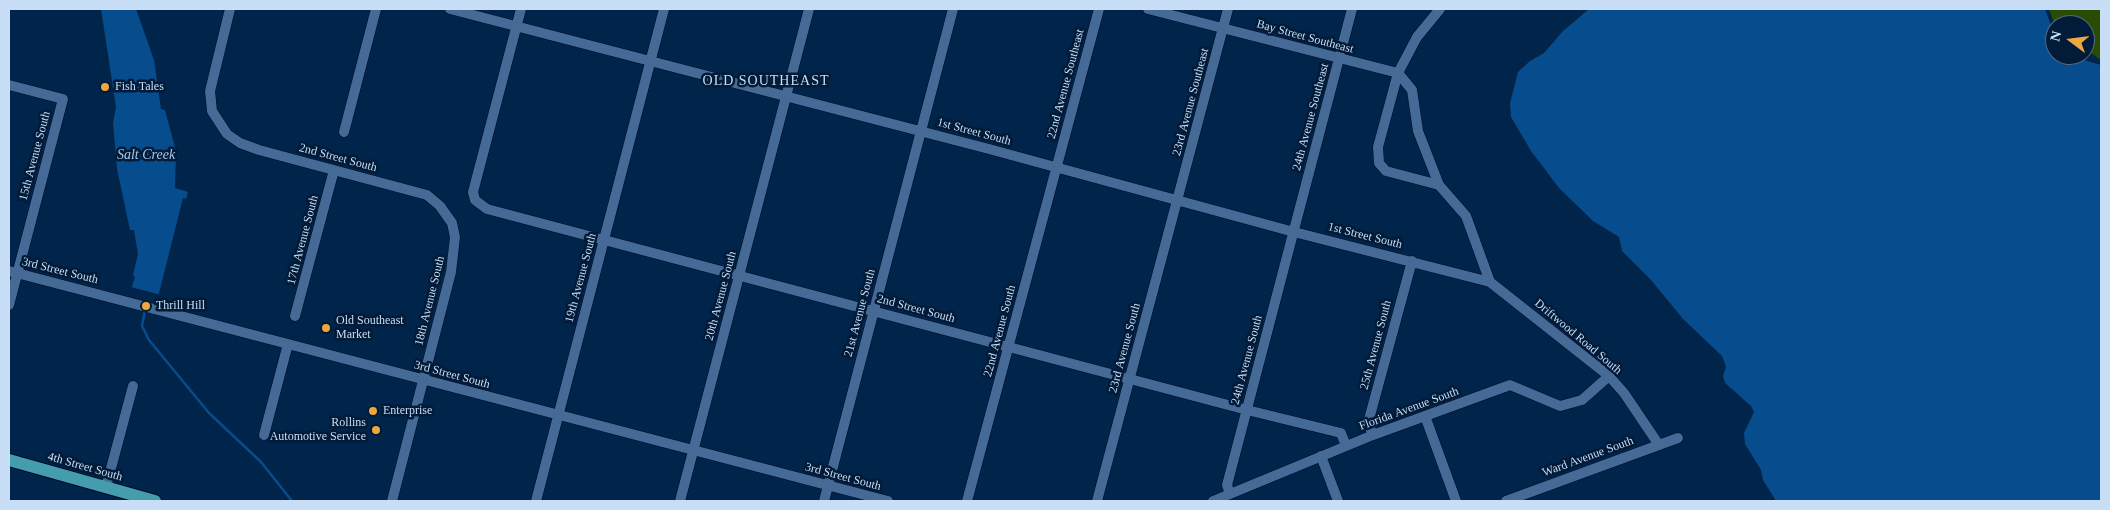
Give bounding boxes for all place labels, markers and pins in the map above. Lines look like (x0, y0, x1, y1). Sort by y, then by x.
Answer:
place label: Fish Tales (115, 80, 164, 94)
marker: Fish Tales (99, 81, 111, 93)
place label: Thrill Hill (156, 299, 205, 313)
marker: Thrill Hill (140, 300, 152, 312)
place label: Old Southeast Market (336, 314, 404, 342)
marker: Old Southeast Market (320, 322, 332, 334)
place label: Enterprise (383, 404, 432, 418)
marker: Enterprise (367, 405, 379, 417)
place label: Rollins Automotive Service (270, 416, 366, 444)
marker: Rollins Automotive Service (370, 424, 382, 436)

